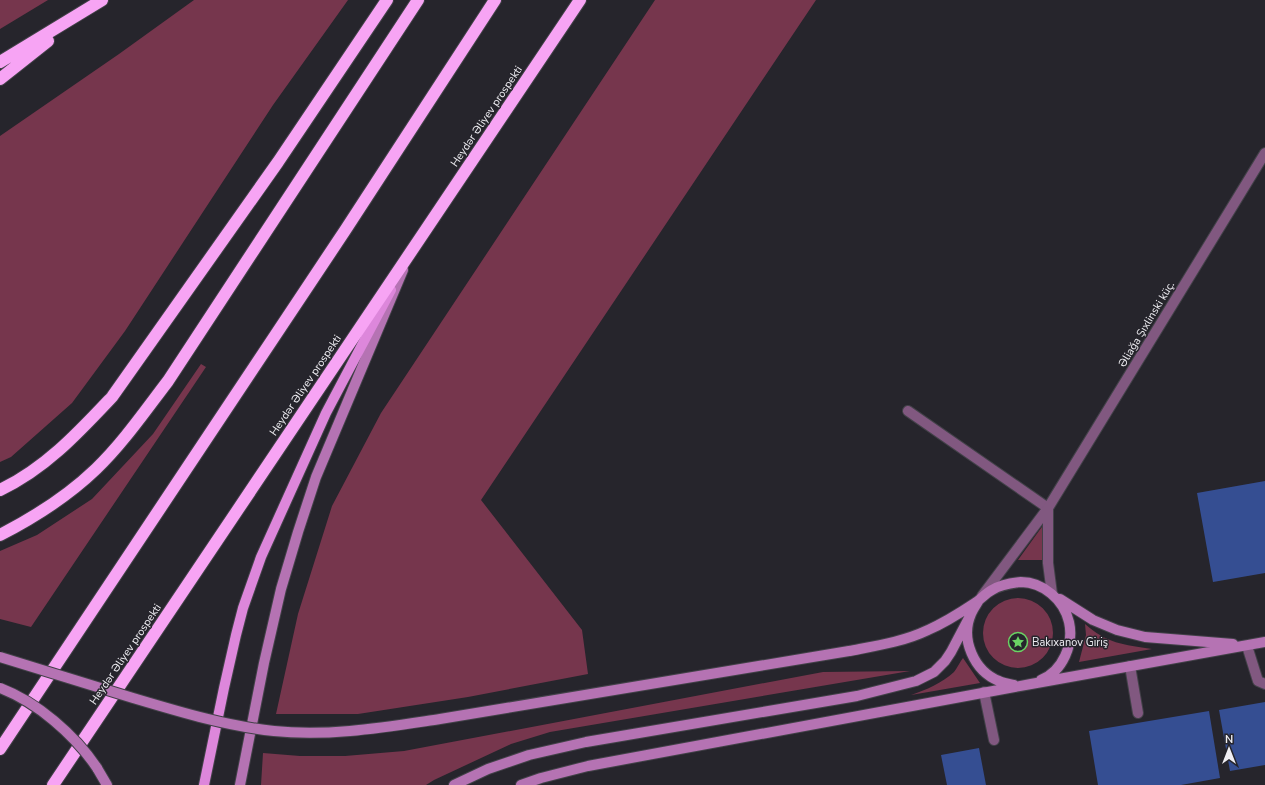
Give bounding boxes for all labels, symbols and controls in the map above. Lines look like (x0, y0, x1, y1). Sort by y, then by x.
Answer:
street label: Heydər Əliyev prospekti (447, 63, 526, 170)
street label: Əliağa Şıxlinski küç. (1115, 278, 1178, 370)
street label: Heydər Əliyev prospekti (266, 332, 345, 439)
street label: Heydər Əliyev prospekti (86, 601, 165, 708)
place icon: Bakıxanov Giriş (1007, 631, 1029, 653)
place label: Bakıxanov Giriş (1032, 635, 1108, 650)
north arrow (1209, 729, 1249, 769)
text: N (1225, 732, 1233, 747)

